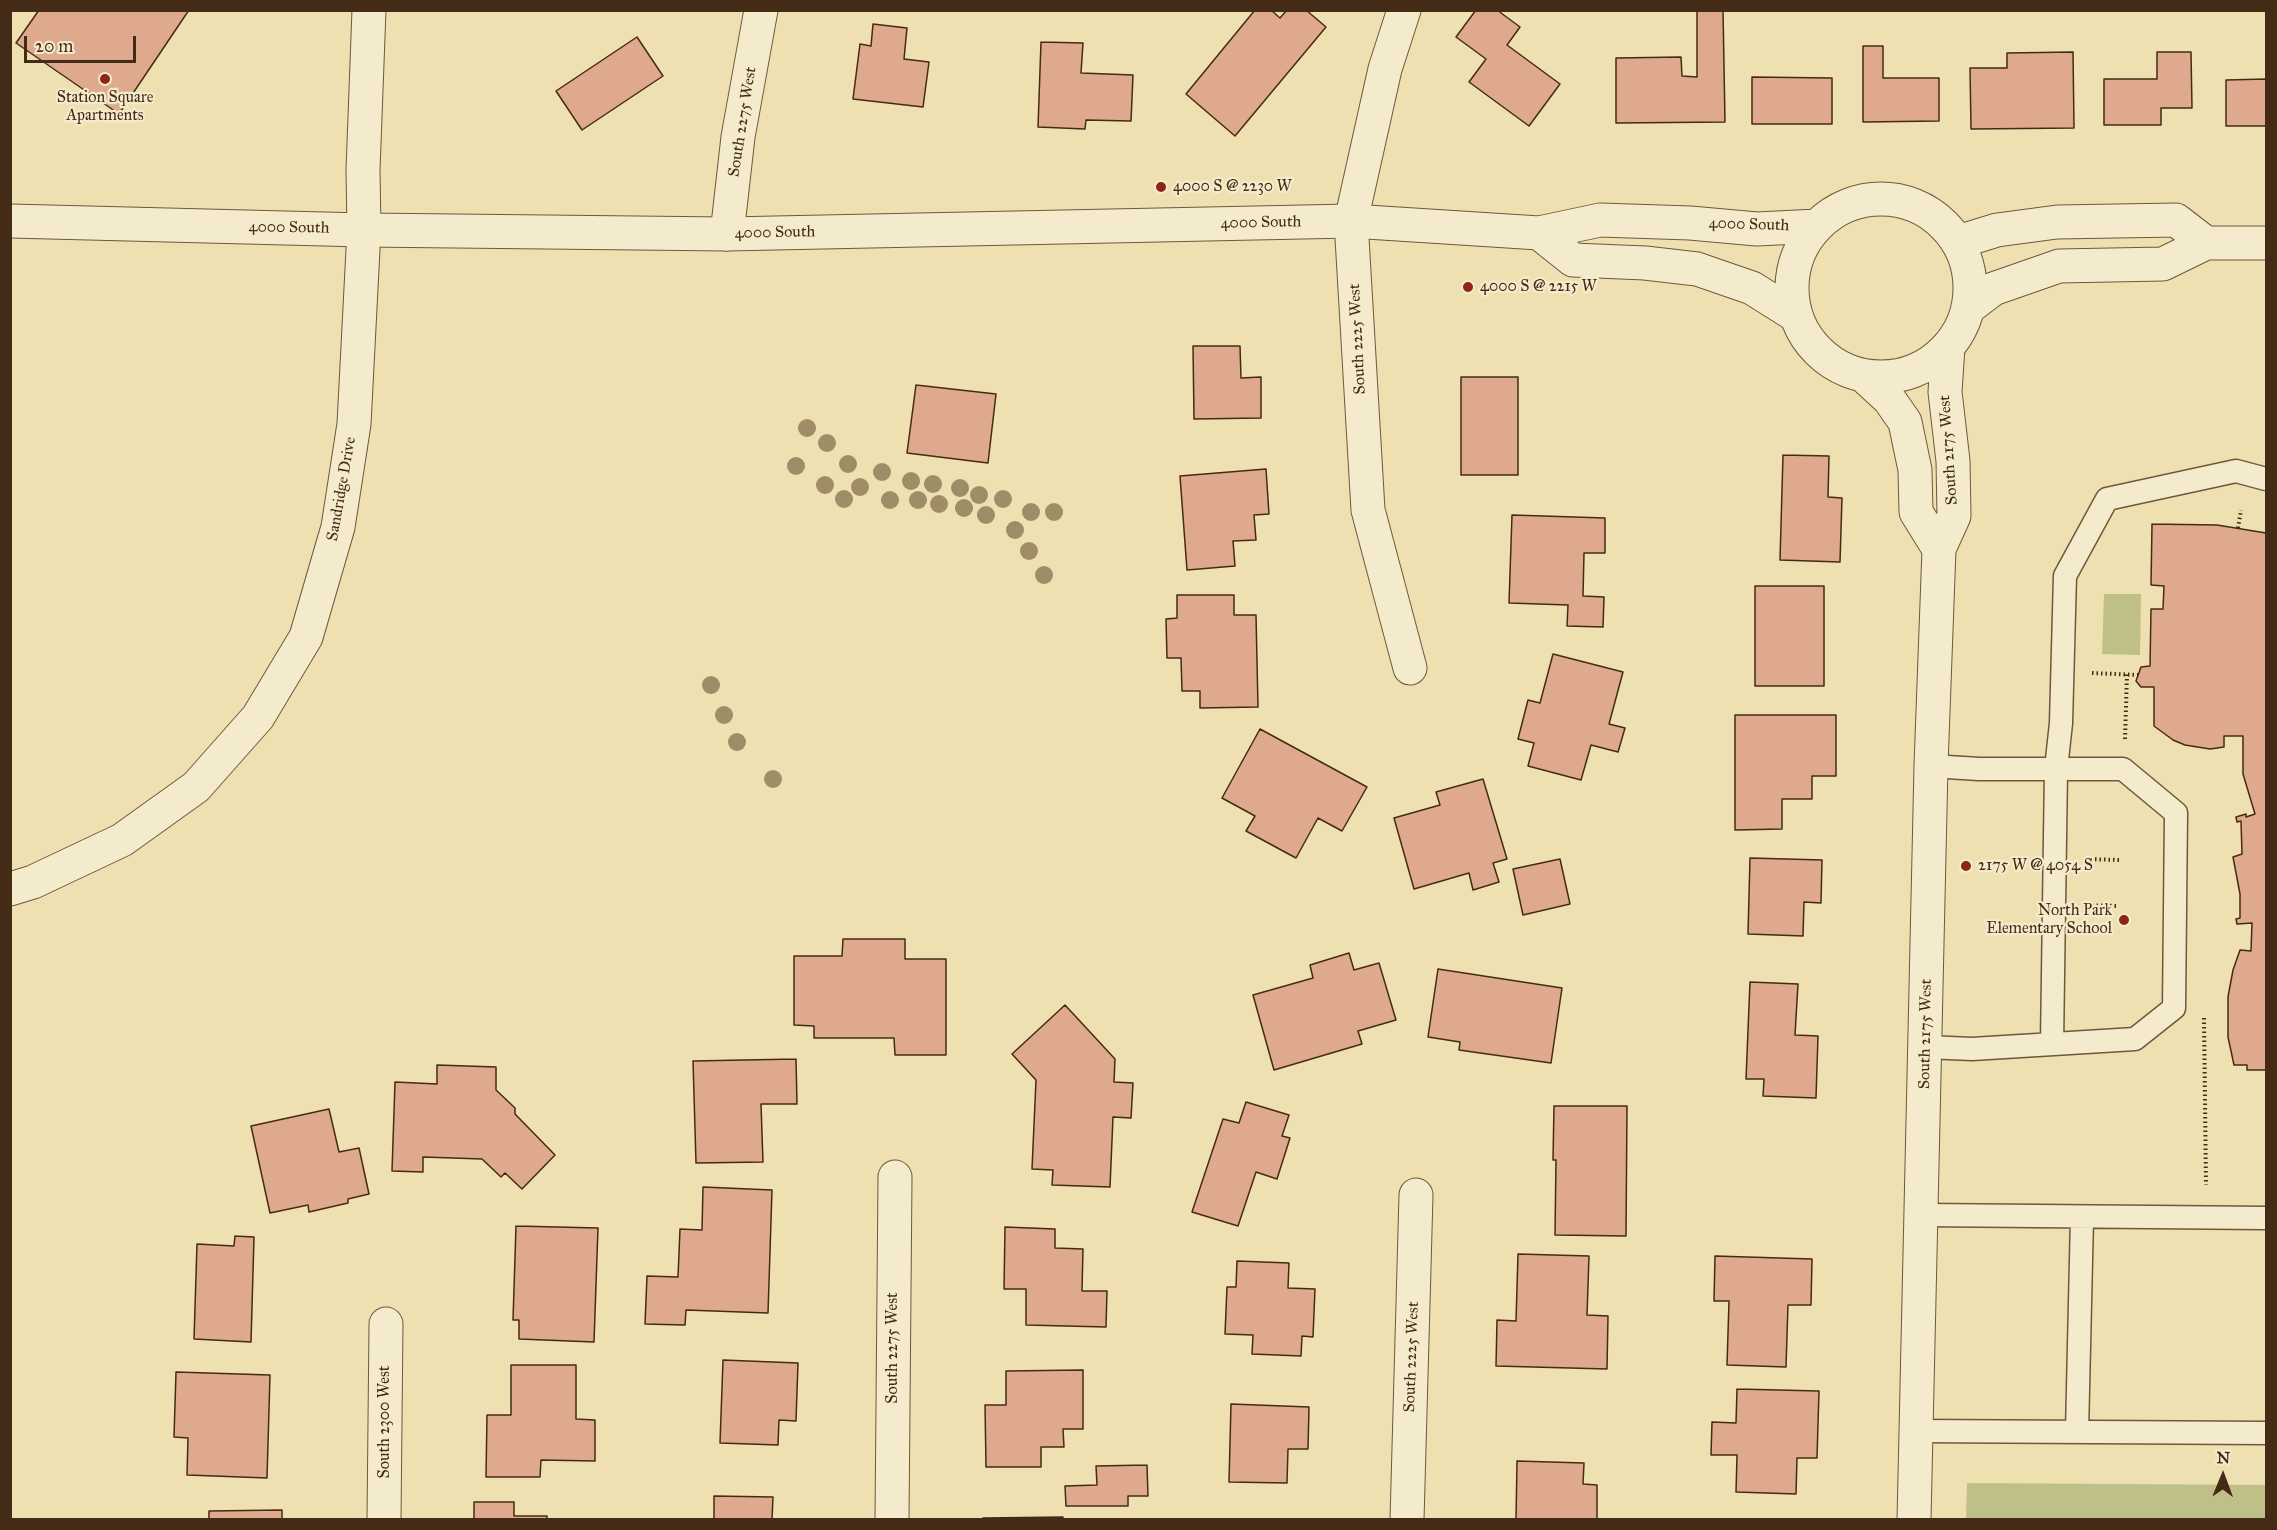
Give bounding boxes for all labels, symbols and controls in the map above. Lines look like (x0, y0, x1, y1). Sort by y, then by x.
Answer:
scale bar (27, 24, 140, 62)
text: 20 m (35, 35, 73, 57)
street label: South 2275 West (725, 66, 761, 178)
marker: Station Square Apartments (98, 72, 112, 86)
place label: Station Square Apartments (57, 88, 153, 126)
place label: 4000 S @ 2230 W (1173, 177, 1292, 197)
marker: 4000 S @ 2230 W (1154, 180, 1168, 194)
street label: 4000 South (1220, 213, 1302, 233)
street label: 4000 South (1708, 214, 1790, 236)
street label: 4000 South (248, 218, 330, 238)
street label: 4000 South (734, 223, 816, 243)
place label: 4000 S @ 2215 W (1480, 277, 1597, 297)
marker: 4000 S @ 2215 W (1461, 280, 1475, 294)
street label: South 2225 West (1346, 283, 1370, 395)
street label: South 2175 West (1936, 394, 1962, 506)
street label: Sandridge Drive (323, 435, 361, 543)
place label: 2175 W @ 4054 S (1978, 856, 2093, 876)
marker: 2175 W @ 4054 S (1959, 859, 1973, 873)
place label: North Park Elementary School (1986, 901, 2112, 939)
marker: North Park Elementary School (2117, 913, 2131, 927)
street label: South 2175 West (1915, 979, 1937, 1089)
street label: South 2275 West (883, 1292, 903, 1404)
street label: South 2225 West (1400, 1301, 1424, 1413)
street label: South 2300 West (375, 1366, 395, 1478)
north arrow (2193, 1446, 2253, 1506)
text: N (2216, 1448, 2230, 1467)

